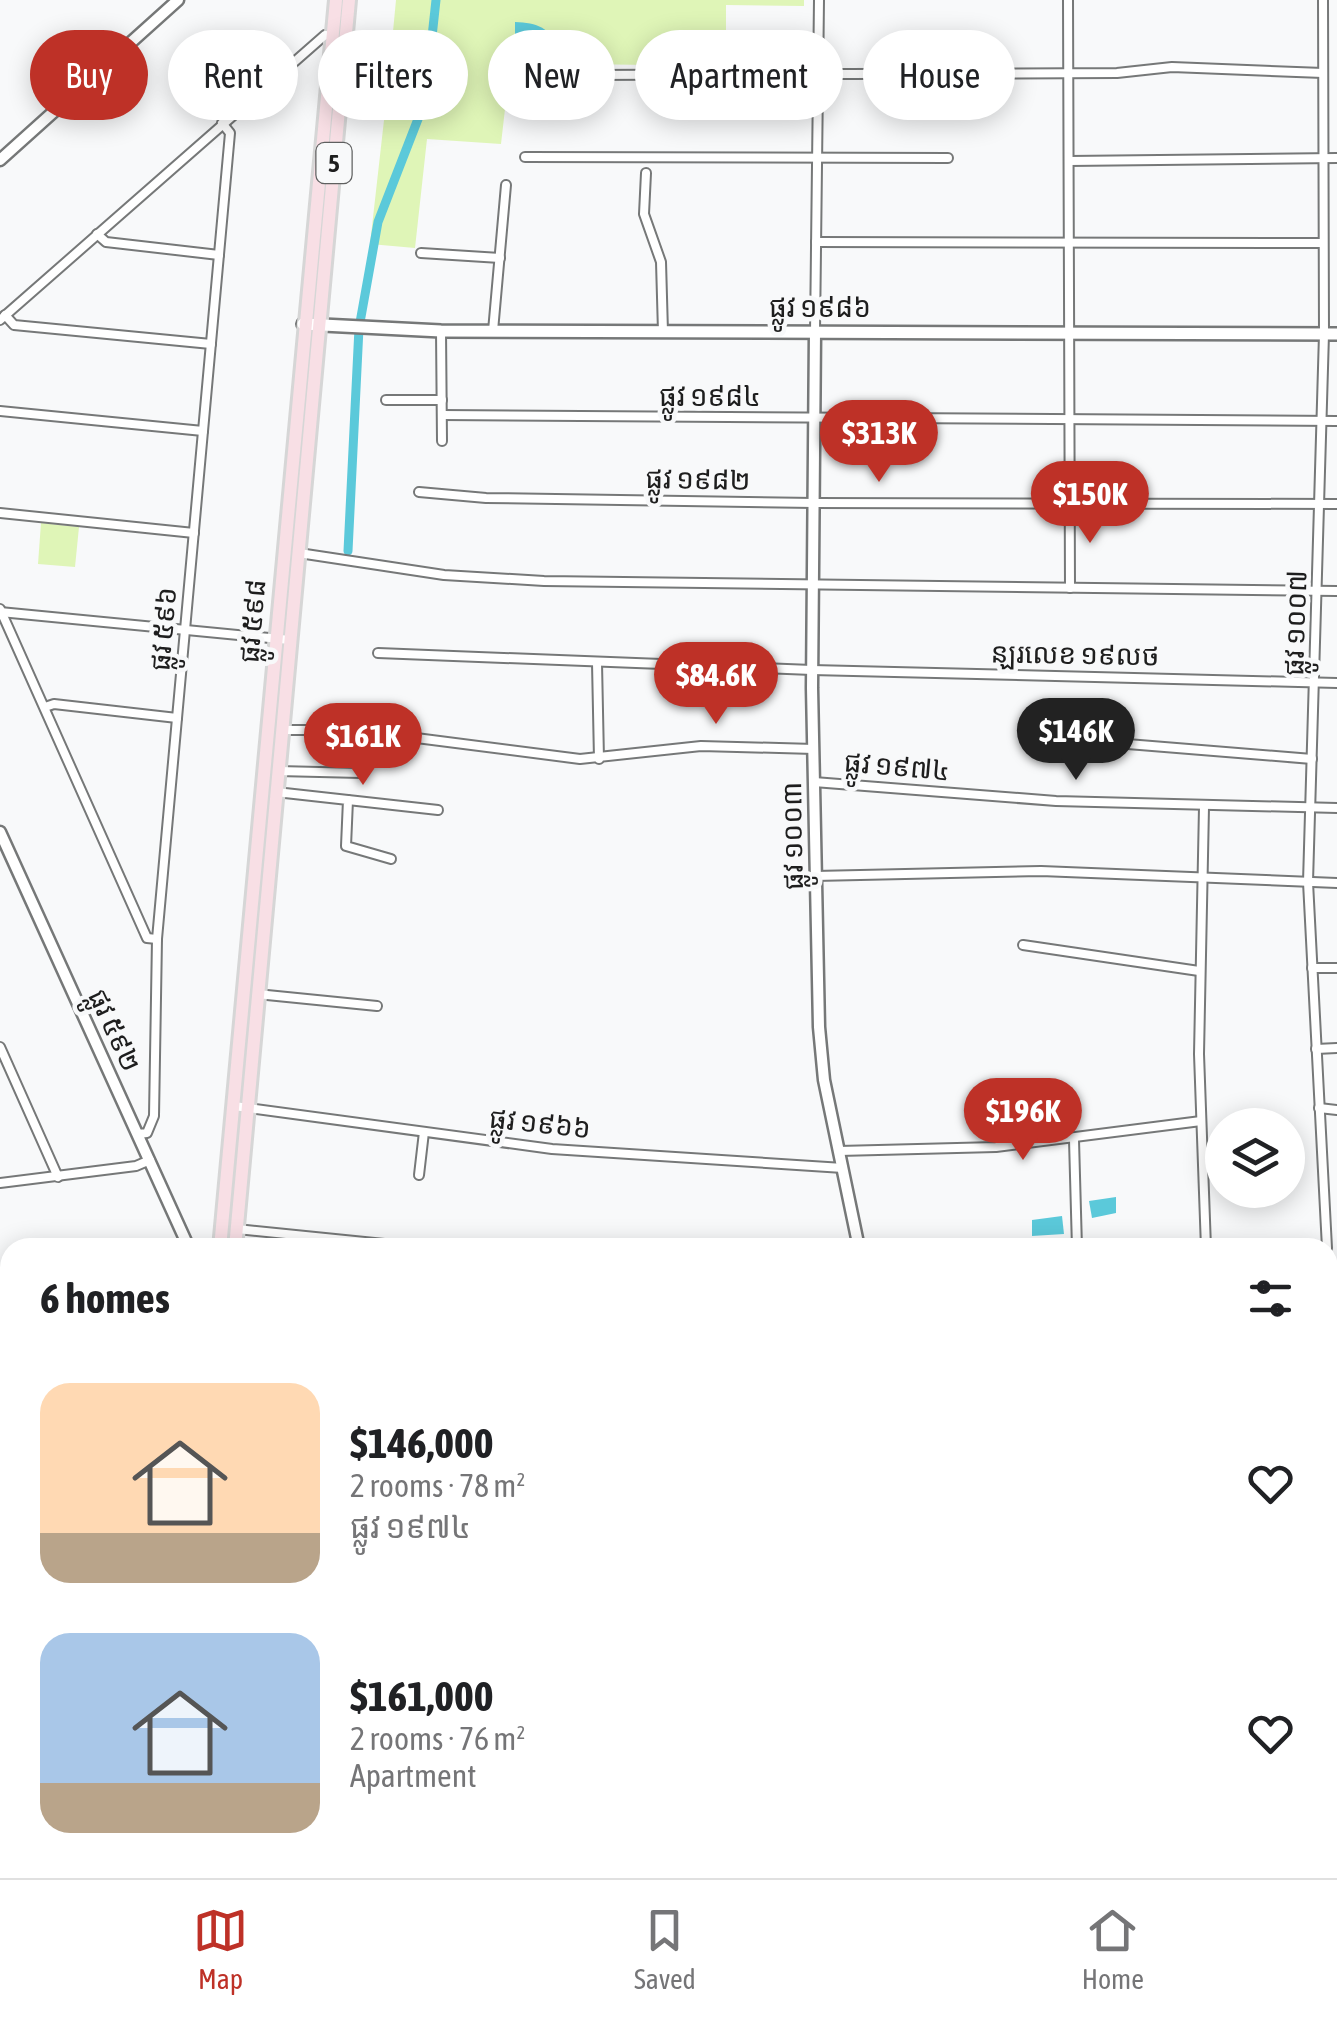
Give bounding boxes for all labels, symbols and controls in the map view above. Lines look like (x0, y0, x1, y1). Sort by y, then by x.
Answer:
chip: Buy (30, 30, 148, 120)
chip: Rent (168, 30, 298, 120)
chip: Filters (318, 30, 468, 120)
chip: New (488, 30, 615, 120)
chip: Apartment (635, 30, 843, 120)
chip: House (863, 30, 1015, 120)
road number: 5 (316, 143, 352, 183)
street label: ផ្លូវ ១៩៨៦ (769, 291, 871, 332)
street label: ផ្លូវ ១៩៨៤ (659, 380, 761, 421)
pin: $313K (809, 400, 949, 485)
text: $313K (842, 414, 916, 451)
pin: $150K (1020, 461, 1160, 546)
street label: ផ្លូវ ១៩៨២ (645, 462, 751, 505)
text: $150K (1053, 475, 1127, 512)
street label: ផ្លូវ ១០០៧ (1277, 569, 1322, 677)
street label: ផ្លូវ ៥៩៨ (232, 578, 281, 665)
street label: ផ្លូវ ៥៩៦ (143, 586, 192, 673)
street label: ន្ឡរលេខ ១៩លថ (990, 637, 1160, 672)
pin: $84.6K (635, 642, 797, 727)
text: $84.6K (676, 656, 756, 693)
pin: $146K (1006, 698, 1146, 783)
pin: $161K (293, 703, 433, 788)
text: $146K (1039, 712, 1113, 749)
text: $161K (326, 717, 400, 754)
street label: ផ្លូវ ១៩៧៤ (842, 745, 951, 796)
street label: ផ្លូវ ១០០៣ (775, 781, 818, 890)
street label: ផ្លូវ ៥៩២ (74, 984, 148, 1080)
pin: $196K (953, 1078, 1093, 1163)
text: $196K (986, 1092, 1060, 1129)
street label: ផ្លូវ ១៩៦៦ (487, 1102, 592, 1153)
map controls (1205, 1108, 1305, 1208)
button: layers (1205, 1108, 1305, 1208)
icon: filters (1243, 1271, 1298, 1326)
text: 6 homes (40, 1274, 170, 1322)
text: $146,000 (350, 1419, 494, 1467)
icon: home (120, 1423, 240, 1543)
icon: heart (1243, 1456, 1298, 1511)
text: 2 rooms · 78 m² (350, 1467, 525, 1504)
text: ផ្លូវ ១៩៧៤ (350, 1508, 471, 1545)
text: $161,000 (350, 1672, 494, 1720)
icon: home (120, 1673, 240, 1793)
icon: heart (1243, 1706, 1298, 1761)
text: 2 rooms · 76 m² (350, 1720, 525, 1757)
text: Apartment (350, 1757, 476, 1794)
tab: Map (193, 1903, 248, 1995)
tab: Saved (634, 1903, 696, 1995)
tab: Home (1082, 1903, 1144, 1995)

